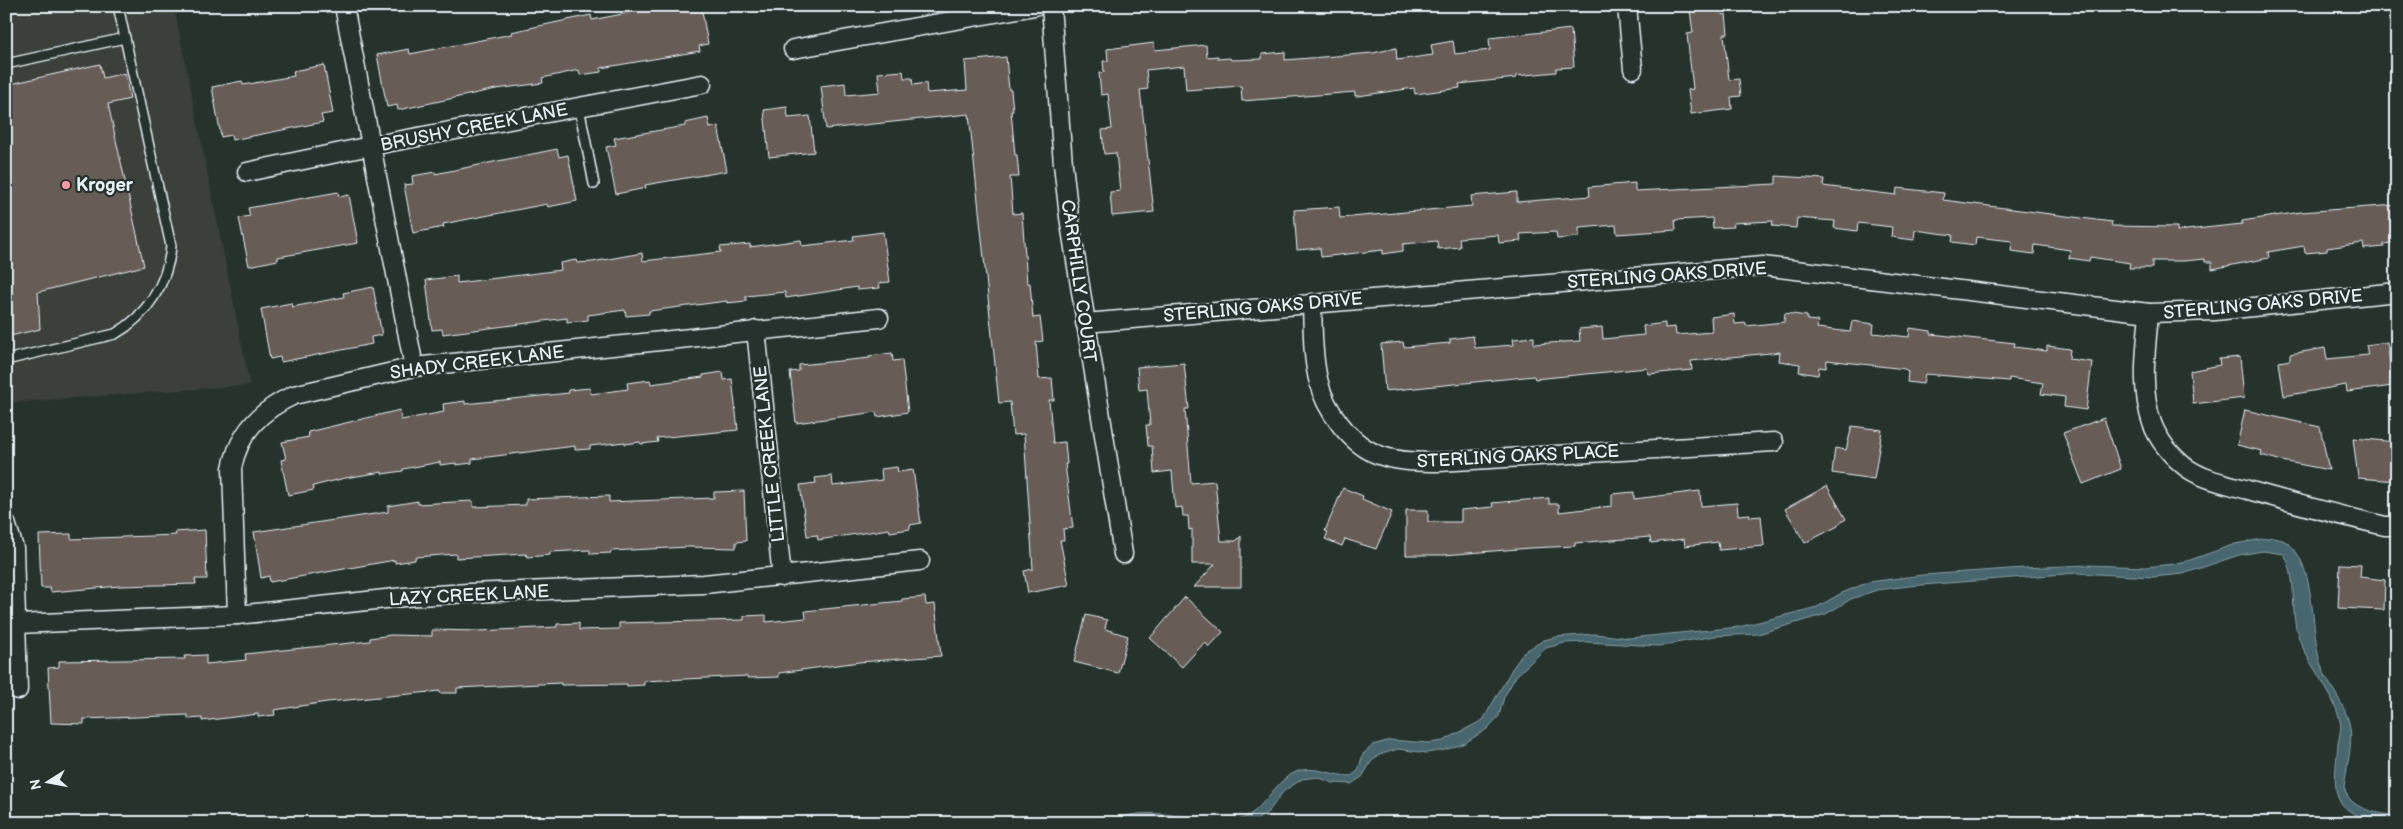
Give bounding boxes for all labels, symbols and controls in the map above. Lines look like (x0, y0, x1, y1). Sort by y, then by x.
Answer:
street label: BRUSHY CREEK LANE (379, 99, 570, 156)
place label: Kroger (76, 175, 134, 196)
marker: Kroger (60, 179, 72, 191)
street label: CARPHILLY COURT (1057, 198, 1100, 364)
street label: STERLING OAKS DRIVE (1567, 258, 1768, 293)
street label: STERLING OAKS DRIVE (2163, 285, 2364, 324)
street label: STERLING OAKS DRIVE (1163, 288, 1364, 327)
street label: SHADY CREEK LANE (389, 341, 565, 384)
street label: LITTLE CREEK LANE (750, 365, 789, 543)
street label: STERLING OAKS PLACE (1416, 441, 1620, 472)
street label: LAZY CREEK LANE (388, 581, 550, 610)
north arrow (22, 756, 72, 806)
text: N (26, 778, 45, 791)

